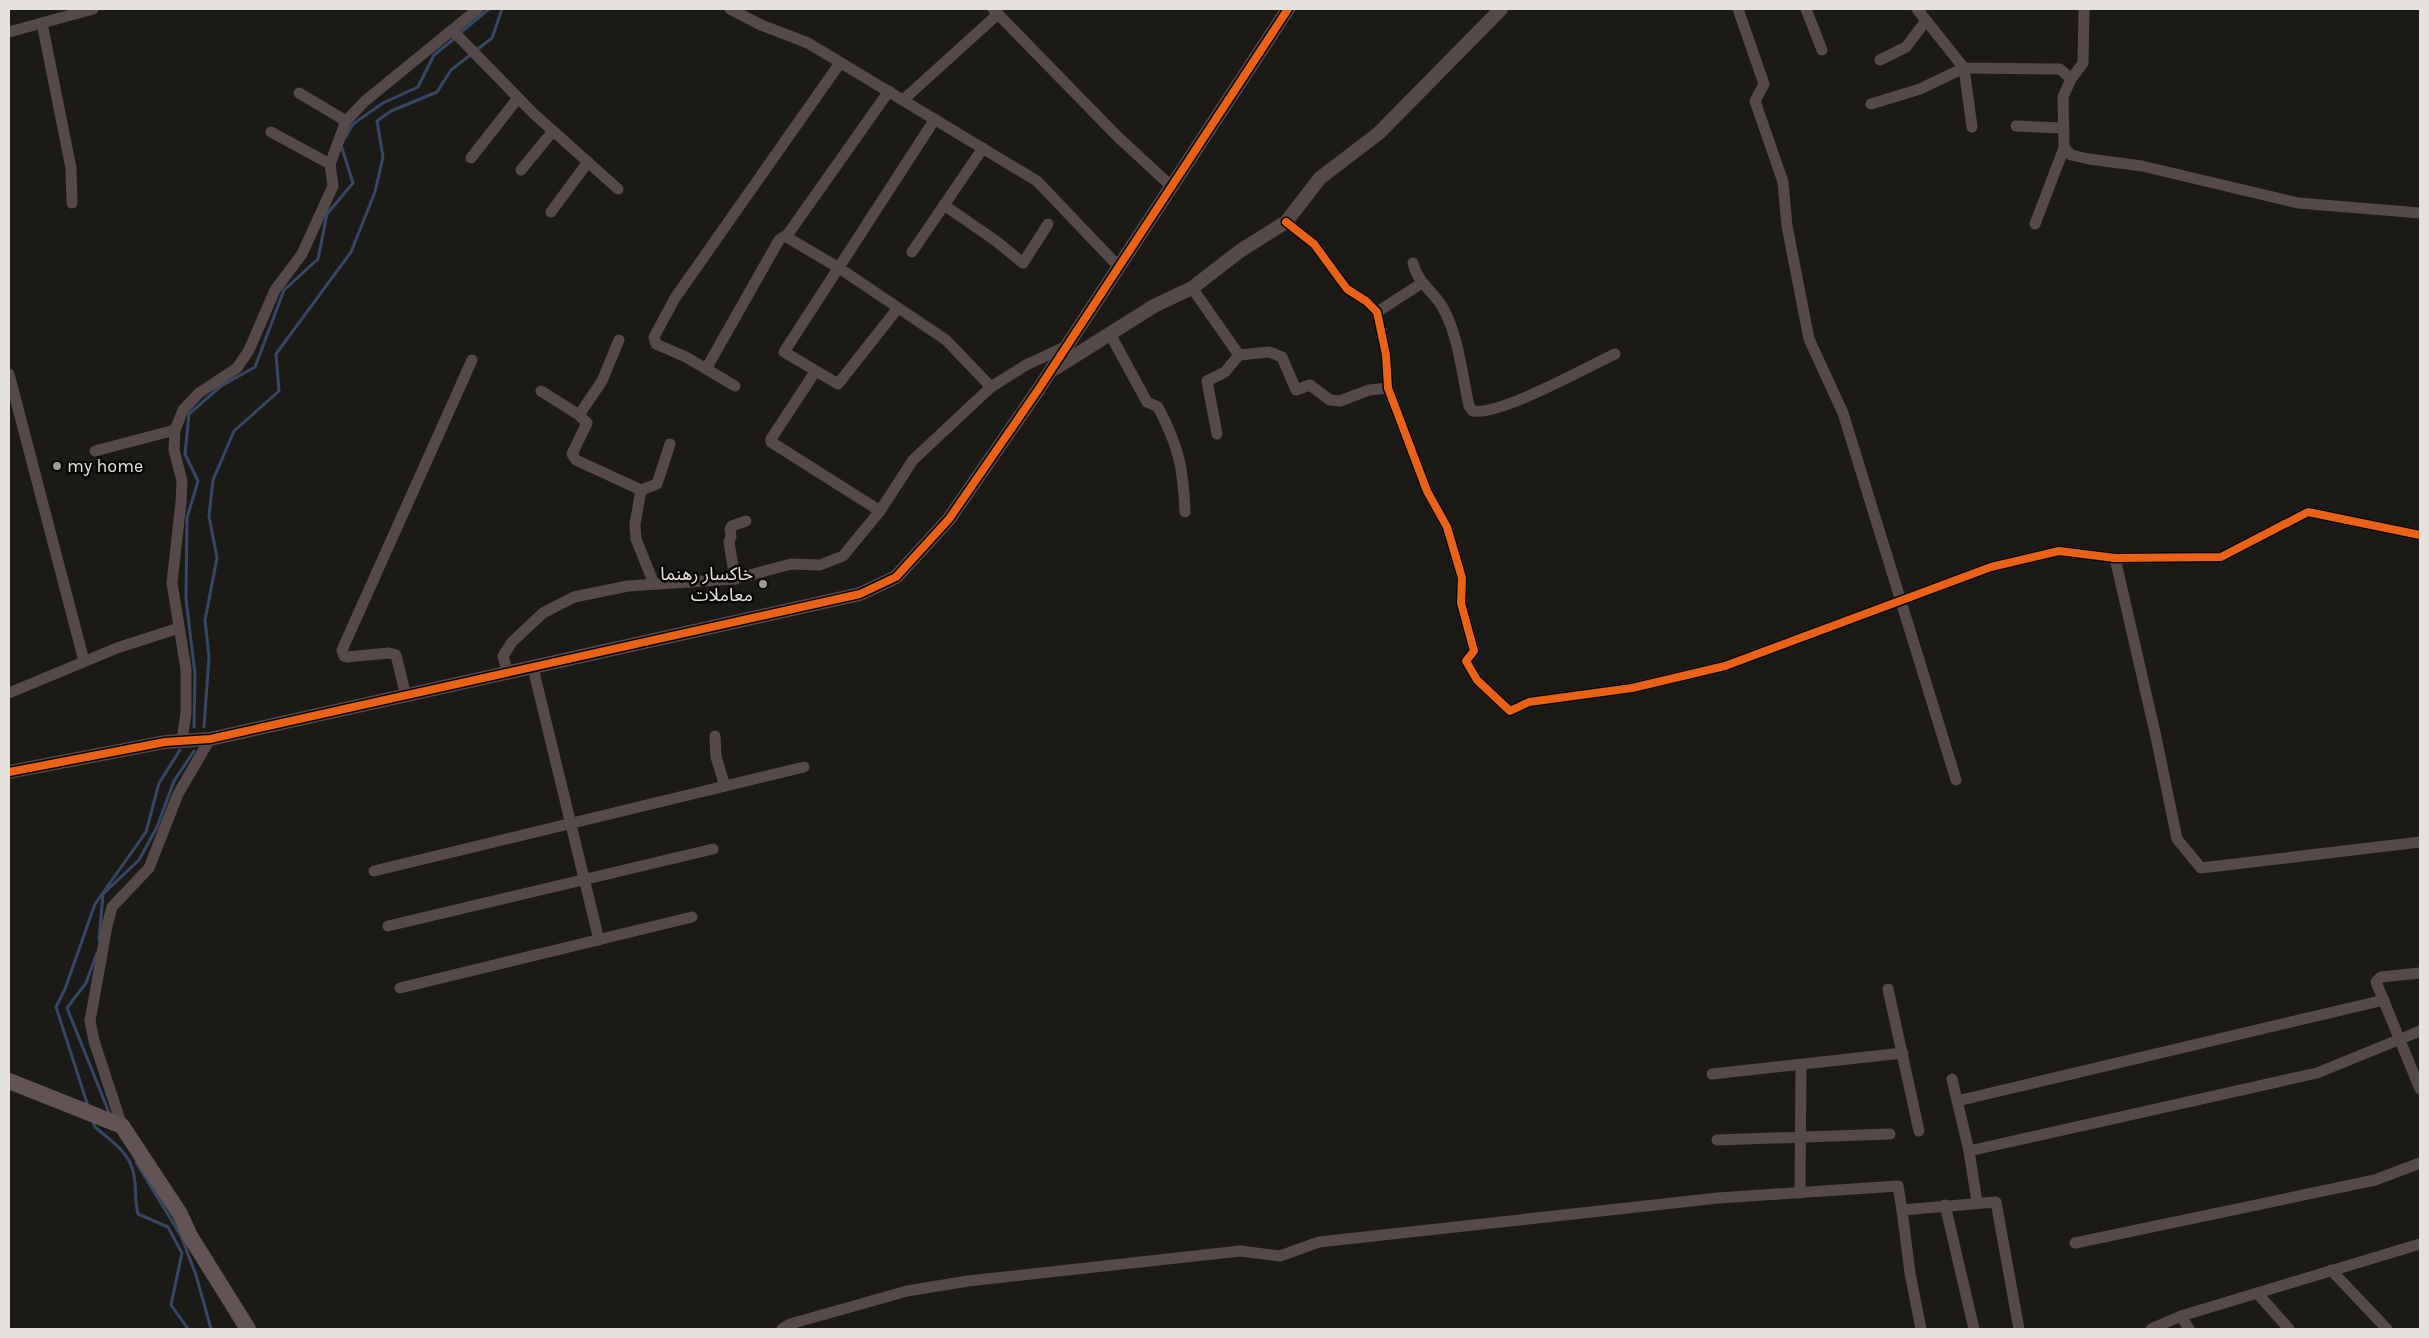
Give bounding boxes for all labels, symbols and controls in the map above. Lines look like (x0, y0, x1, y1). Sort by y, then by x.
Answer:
place label: my home (67, 455, 143, 477)
marker: my home (51, 460, 63, 472)
place label: خاکسار رهنما معاملات (660, 563, 753, 606)
marker: خاکسار رهنما معاملات (757, 578, 769, 590)

